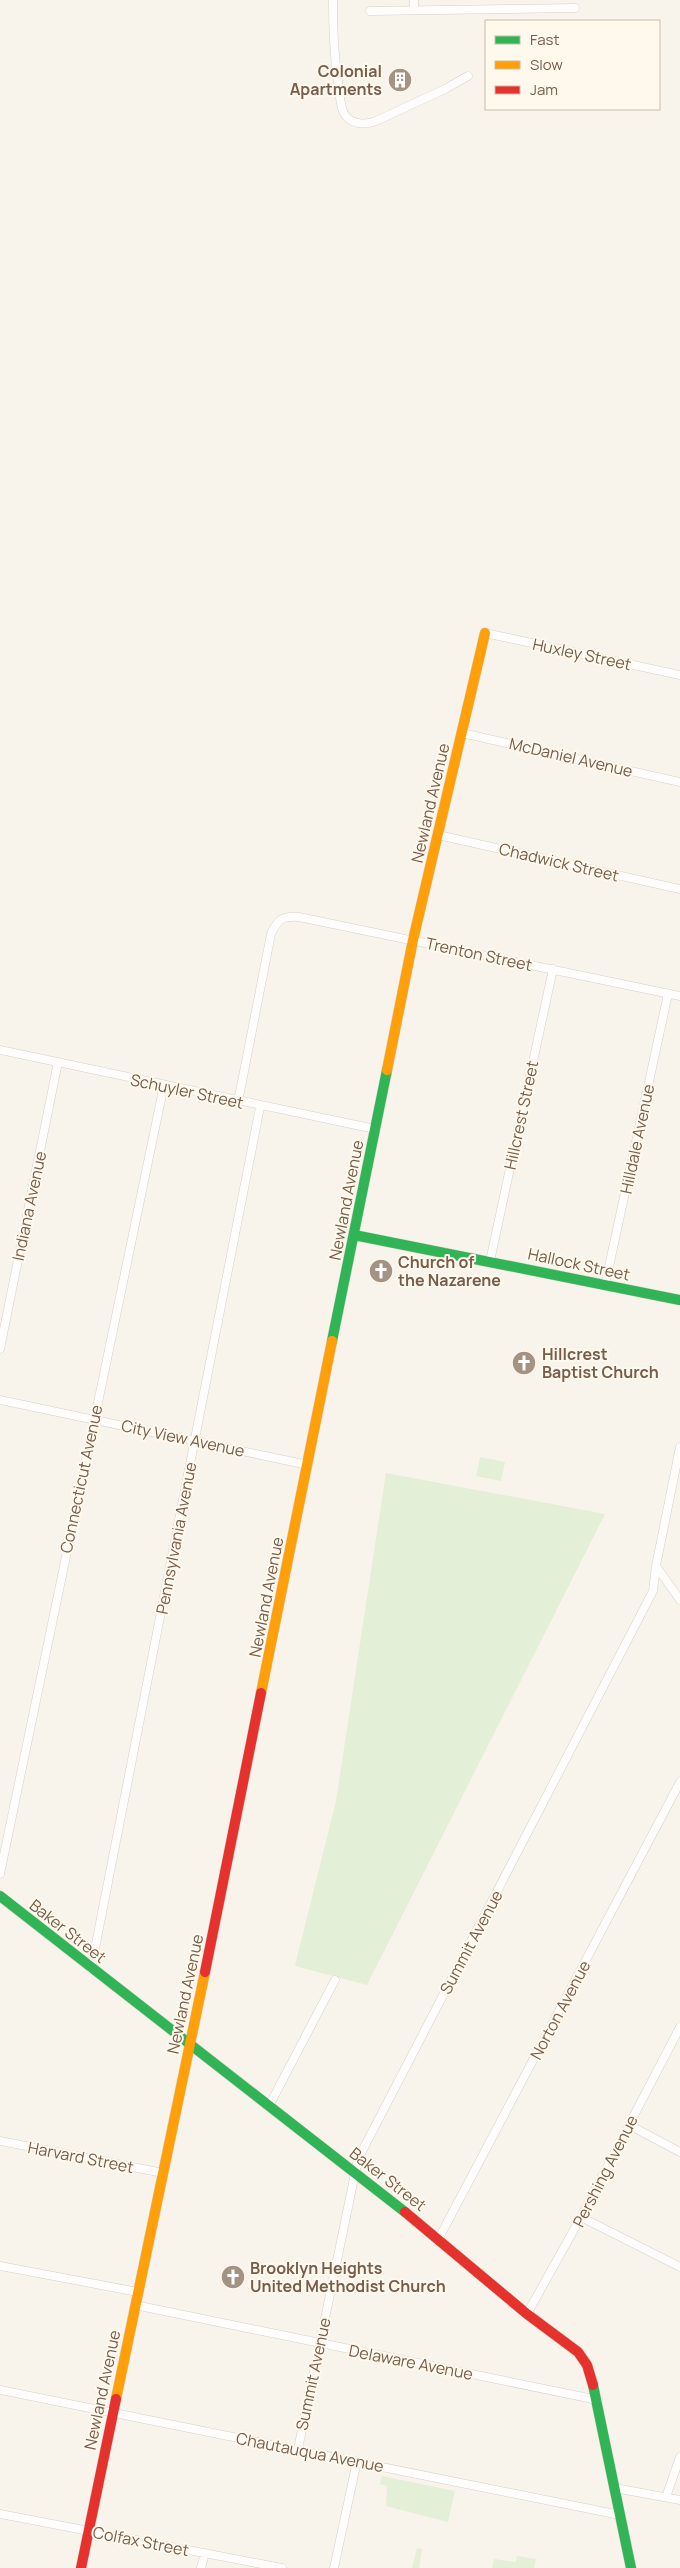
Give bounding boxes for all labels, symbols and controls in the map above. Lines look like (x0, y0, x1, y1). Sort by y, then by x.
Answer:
legend (485, 20, 660, 110)
text: Fast (530, 29, 559, 50)
text: Slow (530, 54, 563, 75)
place label: Colonial Apartments (290, 60, 382, 100)
building icon: Colonial Apartments (387, 67, 413, 93)
text: Jam (530, 79, 558, 100)
street label: Huxley Street (531, 633, 633, 675)
street label: McDaniel Avenue (507, 732, 635, 782)
street label: Newland Avenue (406, 741, 454, 865)
street label: Chadwick Street (497, 838, 621, 886)
street label: Trenton Street (424, 932, 534, 976)
street label: Hillcrest Street (499, 1058, 543, 1172)
street label: Schuyler Street (128, 1068, 246, 1114)
street label: Hilldale Avenue (615, 1082, 659, 1196)
street label: Newland Avenue (324, 1138, 368, 1262)
street label: Indiana Avenue (7, 1149, 51, 1263)
street label: Hallock Street (526, 1242, 632, 1286)
place label: Church of the Nazarene (398, 1251, 501, 1291)
church icon: Church of the Nazarene (368, 1258, 394, 1284)
place label: Hillcrest Baptist Church (542, 1343, 659, 1383)
church icon: Hillcrest Baptist Church (511, 1350, 537, 1376)
street label: Connecticut Avenue (55, 1403, 107, 1555)
street label: City View Avenue (119, 1414, 247, 1462)
street label: Pennsylvania Avenue (150, 1460, 202, 1616)
street label: Newland Avenue (244, 1535, 288, 1659)
street label: Summit Avenue (434, 1886, 508, 1998)
street label: Baker Street (25, 1894, 111, 1968)
street label: Newland Avenue (162, 1932, 208, 2056)
street label: Norton Avenue (525, 1957, 595, 2063)
street label: Pershing Avenue (567, 2111, 643, 2231)
street label: Harvard Street (26, 2136, 136, 2178)
street label: Baker Street (345, 2142, 431, 2216)
place label: Brooklyn Heights United Methodist Church (250, 2257, 446, 2297)
church icon: Brooklyn Heights United Methodist Church (220, 2264, 246, 2290)
street label: Summit Avenue (290, 2316, 336, 2432)
street label: Newland Avenue (79, 2328, 125, 2452)
street label: Delaware Avenue (347, 2339, 475, 2385)
street label: Chautauqua Avenue (234, 2427, 386, 2477)
street label: Colfax Street (91, 2521, 191, 2561)

